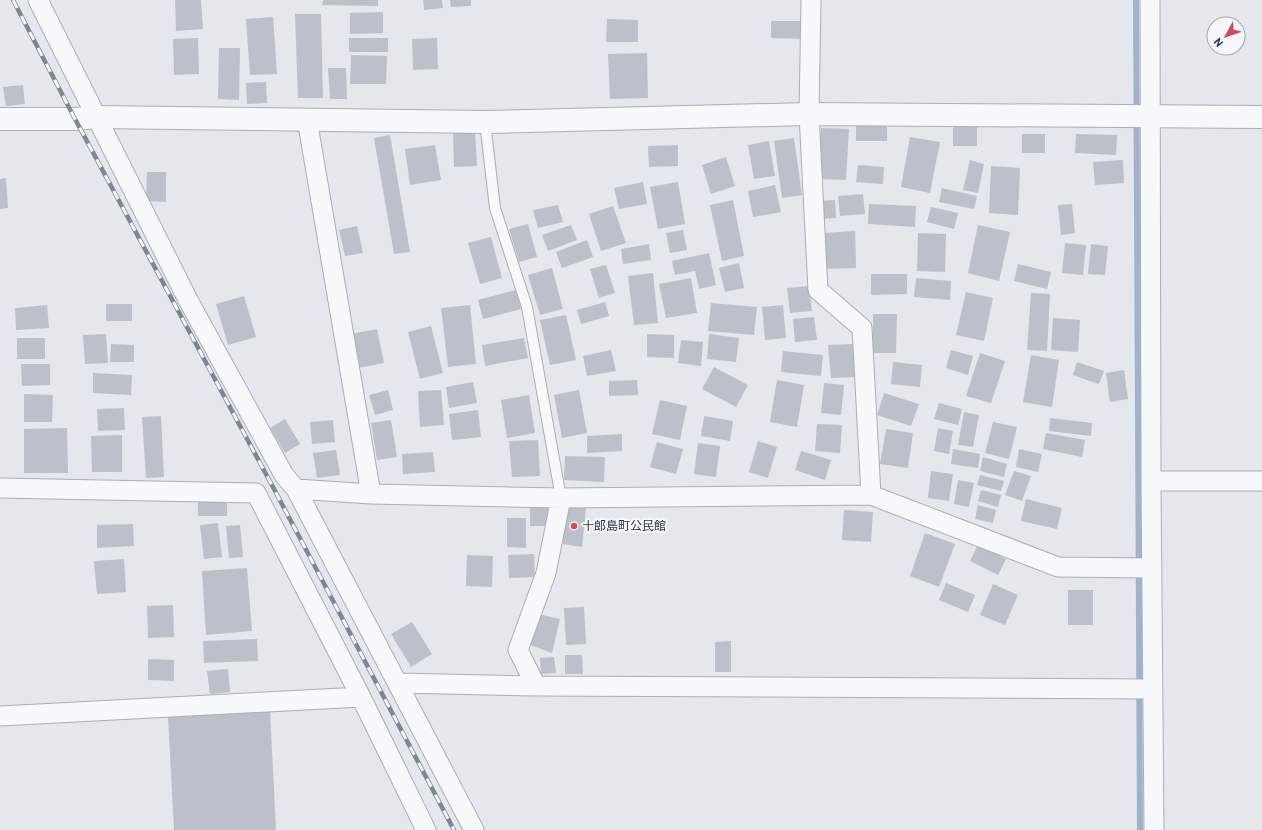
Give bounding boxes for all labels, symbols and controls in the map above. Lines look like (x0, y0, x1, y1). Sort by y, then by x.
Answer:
north arrow (1206, 16, 1246, 56)
text: N (1211, 36, 1225, 50)
place label: 十郎島町公民館 (582, 518, 666, 532)
marker: 十郎島町公民館 (569, 521, 579, 531)

